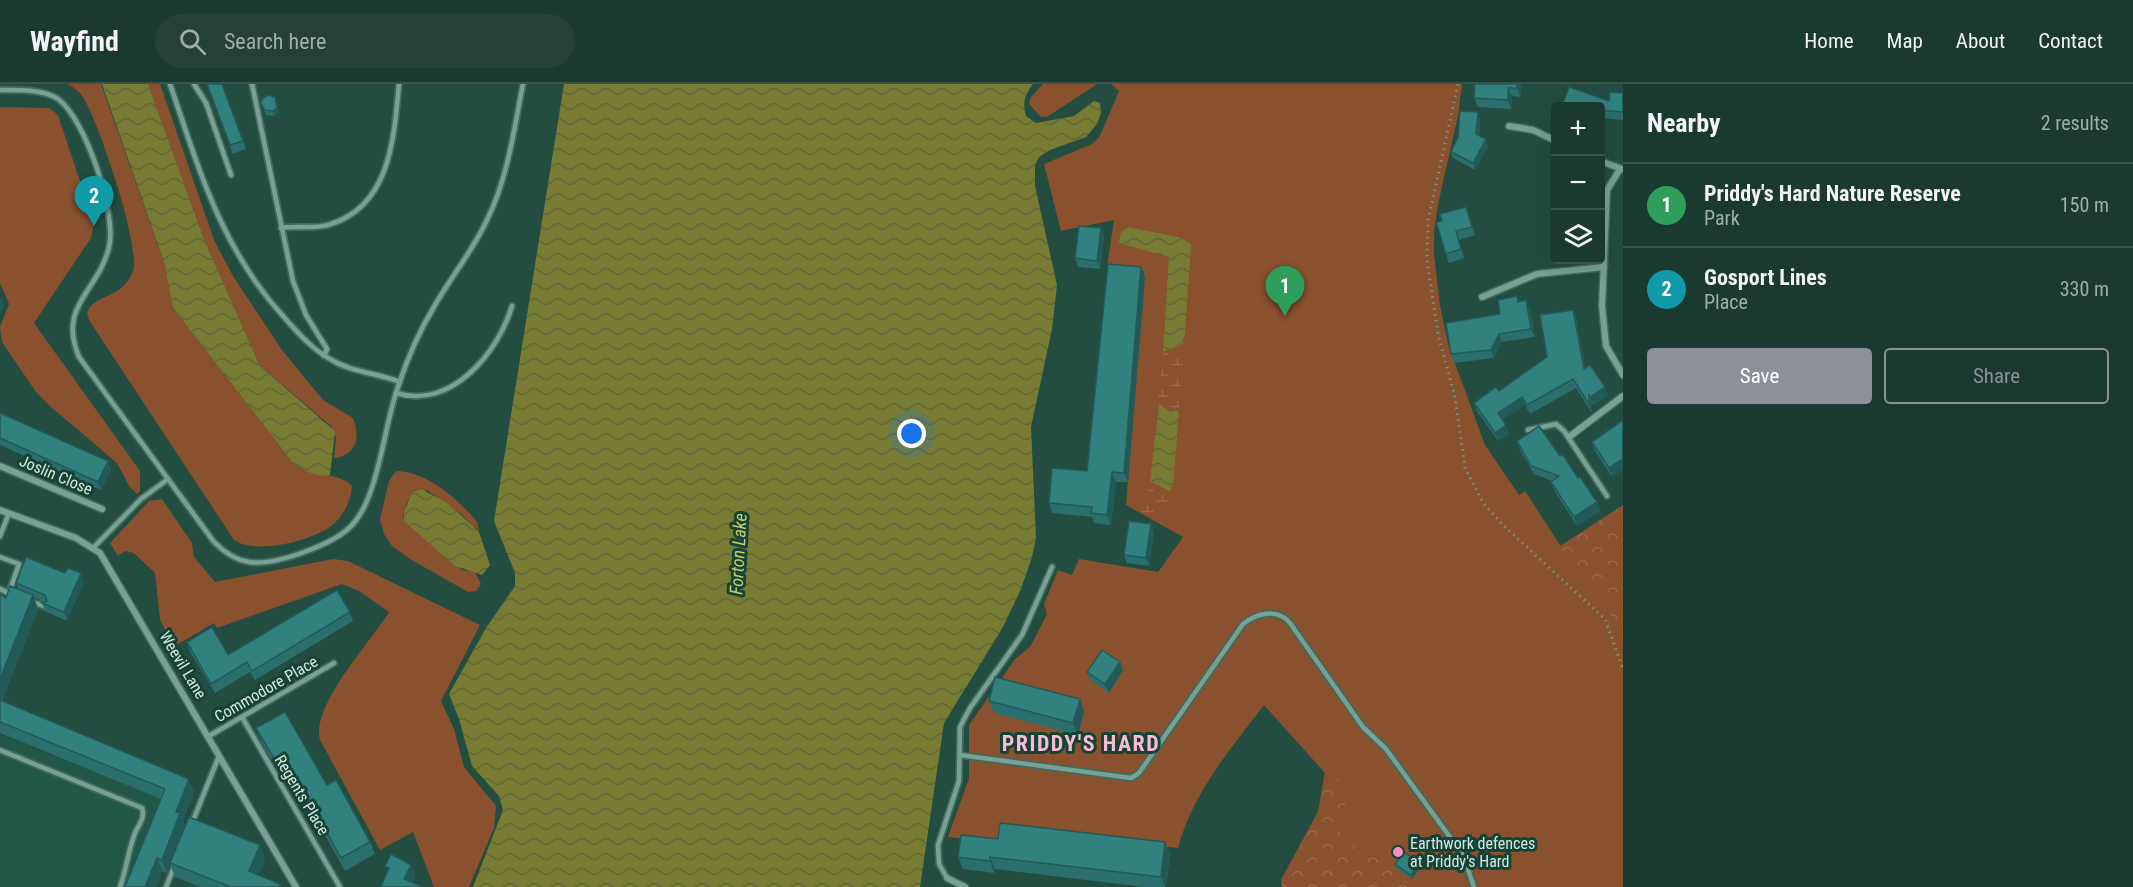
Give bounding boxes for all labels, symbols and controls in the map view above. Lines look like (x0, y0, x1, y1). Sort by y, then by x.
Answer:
search box (155, 14, 575, 68)
text: Wayfind (30, 25, 119, 58)
icon: search (176, 25, 209, 58)
text: Search here (224, 29, 326, 54)
text: Home (1804, 29, 1854, 53)
text: Map (1887, 29, 1923, 53)
text: About (1956, 29, 2005, 53)
text: Contact (2038, 29, 2103, 53)
map controls (1551, 102, 1605, 264)
button: + (1551, 102, 1605, 156)
text: Nearby (1647, 108, 1721, 138)
text: 2 results (2041, 111, 2109, 135)
button: − (1551, 156, 1605, 210)
pin: 2 (74, 176, 113, 226)
text: Priddy's Hard Nature Reserve (1704, 181, 1961, 206)
text: 1 (1661, 193, 1672, 217)
text: 150 m (2060, 193, 2109, 217)
text: Park (1704, 206, 1740, 230)
button: layers (1551, 210, 1605, 264)
text: Gosport Lines (1704, 265, 1827, 290)
pin: 1 (1266, 266, 1304, 316)
text: 2 (1661, 277, 1672, 301)
text: 330 m (2060, 277, 2109, 301)
text: Place (1704, 290, 1748, 314)
button: Save (1647, 348, 1872, 404)
button: Share (1884, 348, 2109, 404)
your location (897, 419, 926, 448)
street label: Joslin Close (17, 451, 95, 499)
water label: Forton Lake (725, 513, 751, 595)
street label: Weevil Lane (155, 628, 211, 702)
street label: Commodore Place (211, 652, 321, 726)
district label: PRIDDY'S HARD (1002, 731, 1160, 756)
street label: Regents Place (271, 752, 333, 838)
place label: Earthwork defences at Priddy's Hard (1410, 834, 1535, 871)
marker: Earthwork defences at Priddy's Hard (1391, 845, 1405, 859)

